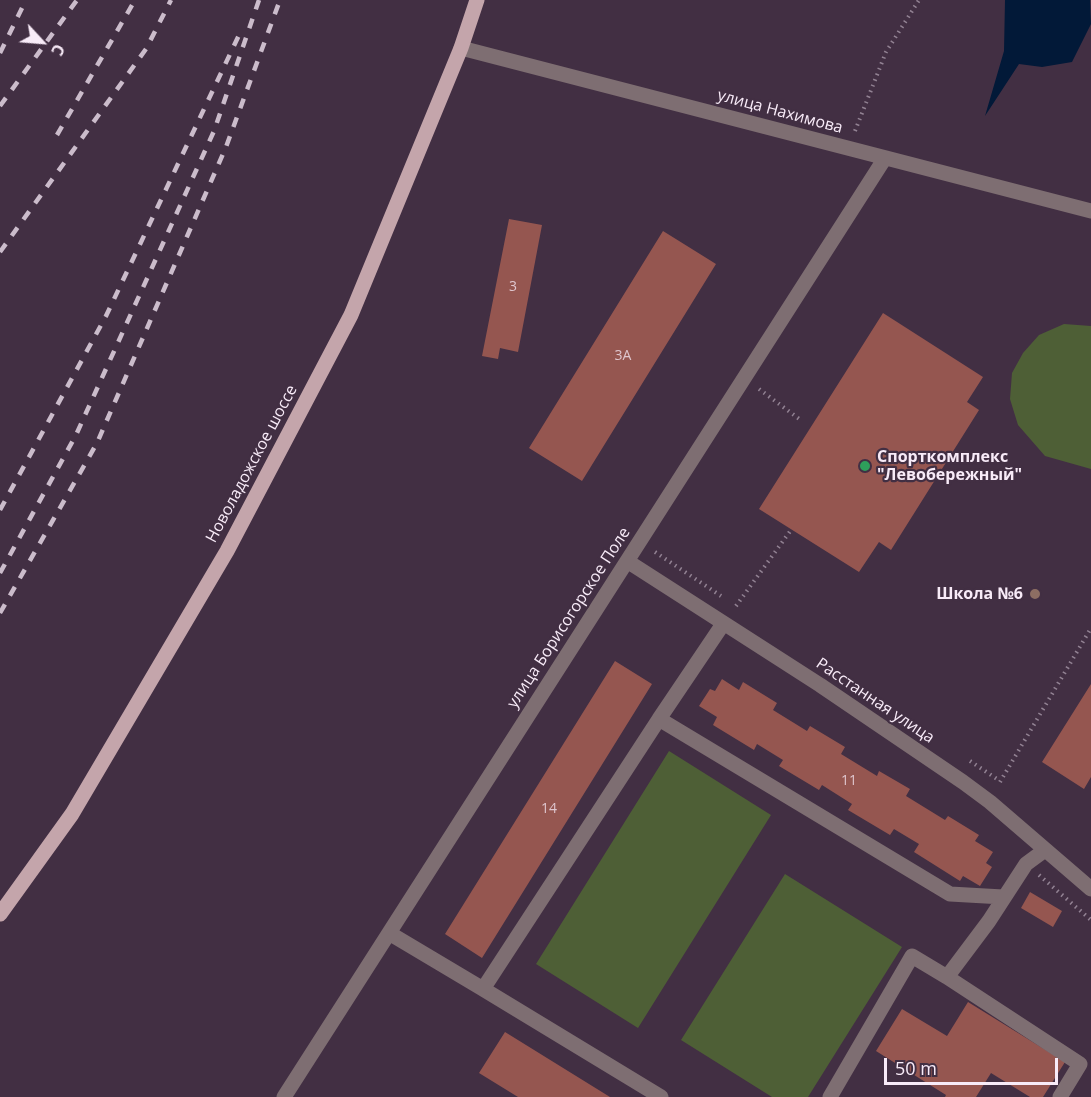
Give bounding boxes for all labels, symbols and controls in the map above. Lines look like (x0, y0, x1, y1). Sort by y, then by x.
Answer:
north arrow (12, 12, 72, 72)
text: С (46, 40, 70, 59)
street label: улица Нахимова (715, 86, 845, 138)
house number: 3 (509, 279, 517, 295)
house number: 3А (615, 348, 631, 364)
street label: Новоладожское шоссе (202, 382, 302, 546)
place label: Спорткомплекс "Левобережный" (877, 447, 1022, 485)
marker: Спорткомплекс "Левобережный" (858, 459, 872, 473)
street label: улица Борисогорское Поле (503, 524, 635, 712)
place label: Школа №6 (936, 584, 1023, 604)
marker: Школа №6 (1028, 587, 1042, 601)
street label: Расстанная улица (812, 654, 938, 748)
house number: 11 (841, 773, 857, 789)
house number: 14 (541, 801, 557, 817)
scale bar (887, 1046, 1061, 1084)
text: 50 m (895, 1056, 937, 1080)

